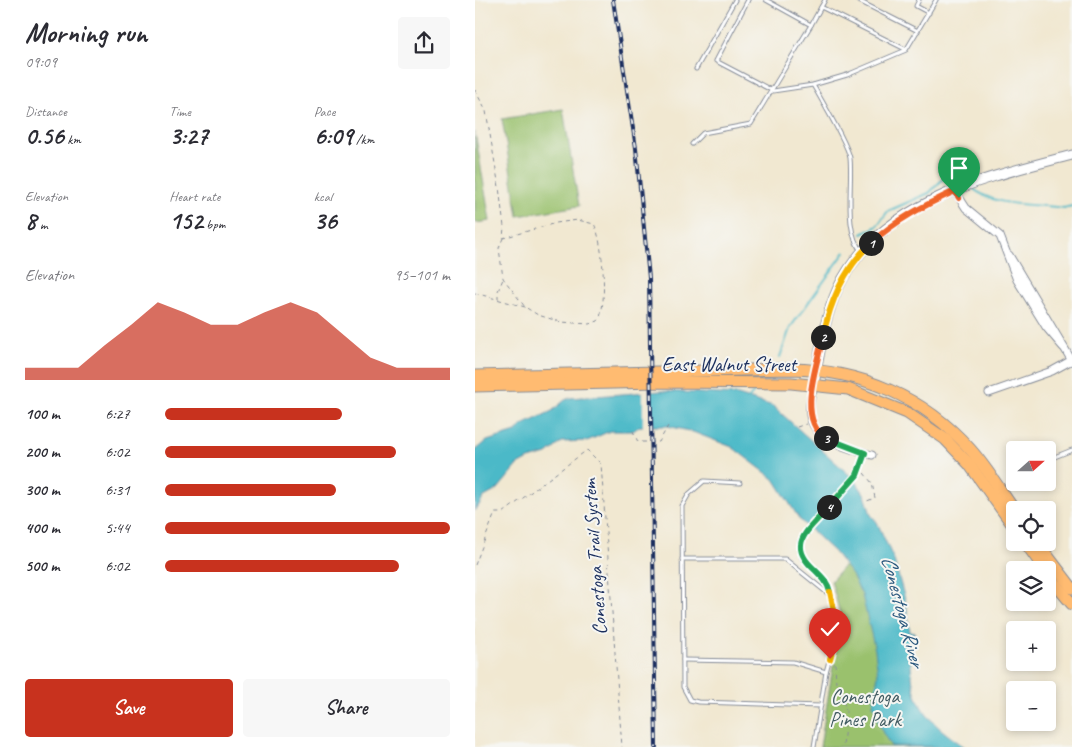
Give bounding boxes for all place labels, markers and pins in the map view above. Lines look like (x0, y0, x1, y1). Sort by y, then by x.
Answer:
pin (938, 147, 980, 198)
pin: 1 (859, 230, 883, 256)
pin: 2 (811, 324, 835, 350)
pin: 3 (813, 426, 839, 450)
pin: 4 (817, 494, 841, 520)
pin (809, 608, 851, 659)

